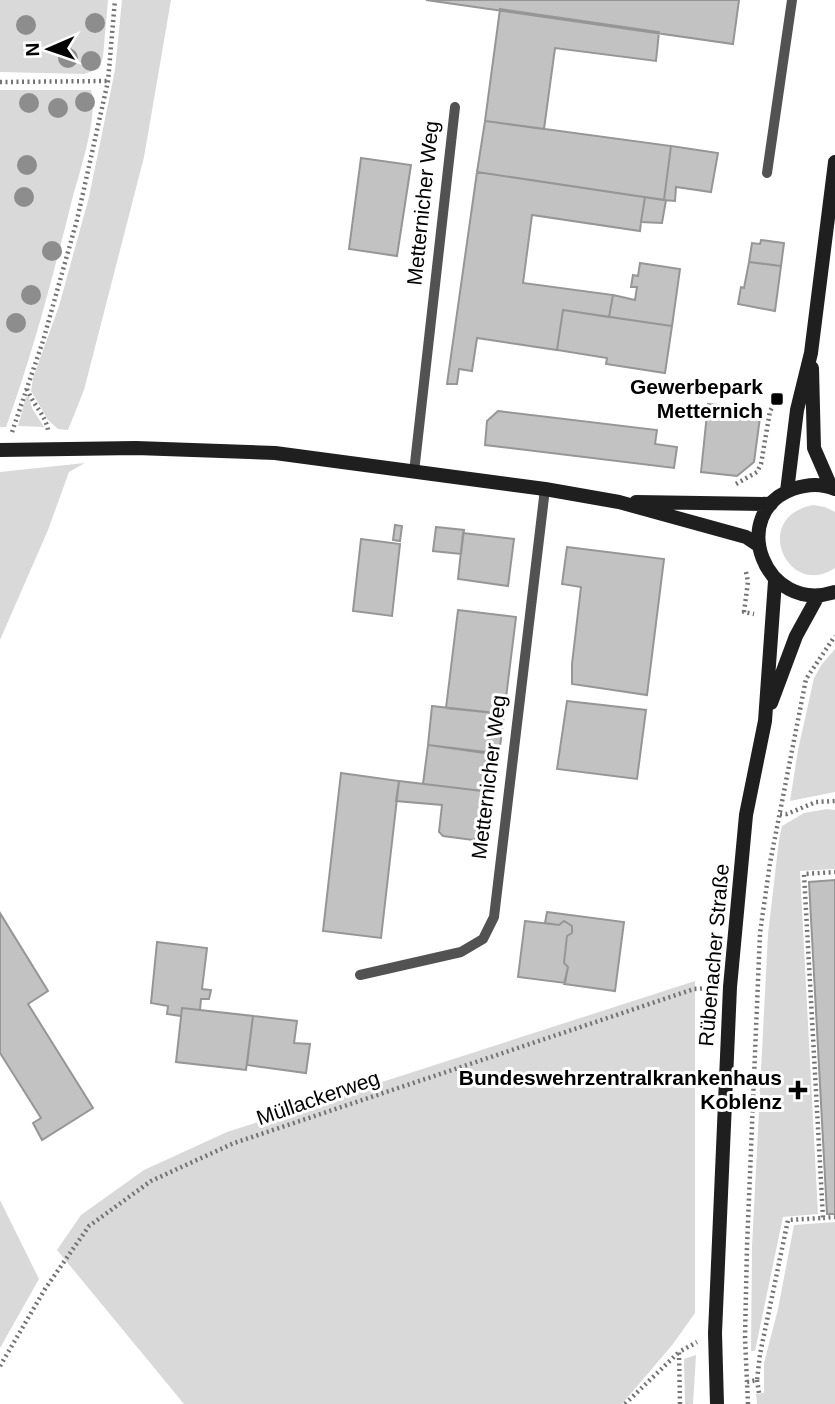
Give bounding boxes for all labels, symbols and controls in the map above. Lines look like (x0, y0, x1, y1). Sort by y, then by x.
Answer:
north arrow (14, 14, 84, 84)
text: N (22, 42, 43, 57)
street label: Metternicher Weg (402, 120, 443, 286)
place label: Gewerbepark Metternich (630, 375, 763, 422)
marker: Gewerbepark Metternich (769, 391, 785, 407)
street label: Metternicher Weg (467, 693, 510, 860)
street label: Rübenacher Straße (694, 863, 733, 1047)
street label: Müllackerweg (253, 1066, 382, 1129)
place label: Bundeswehrzentralkrankenhaus Koblenz (459, 1066, 782, 1113)
marker: Bundeswehrzentralkrankenhaus Koblenz (788, 1080, 808, 1100)

